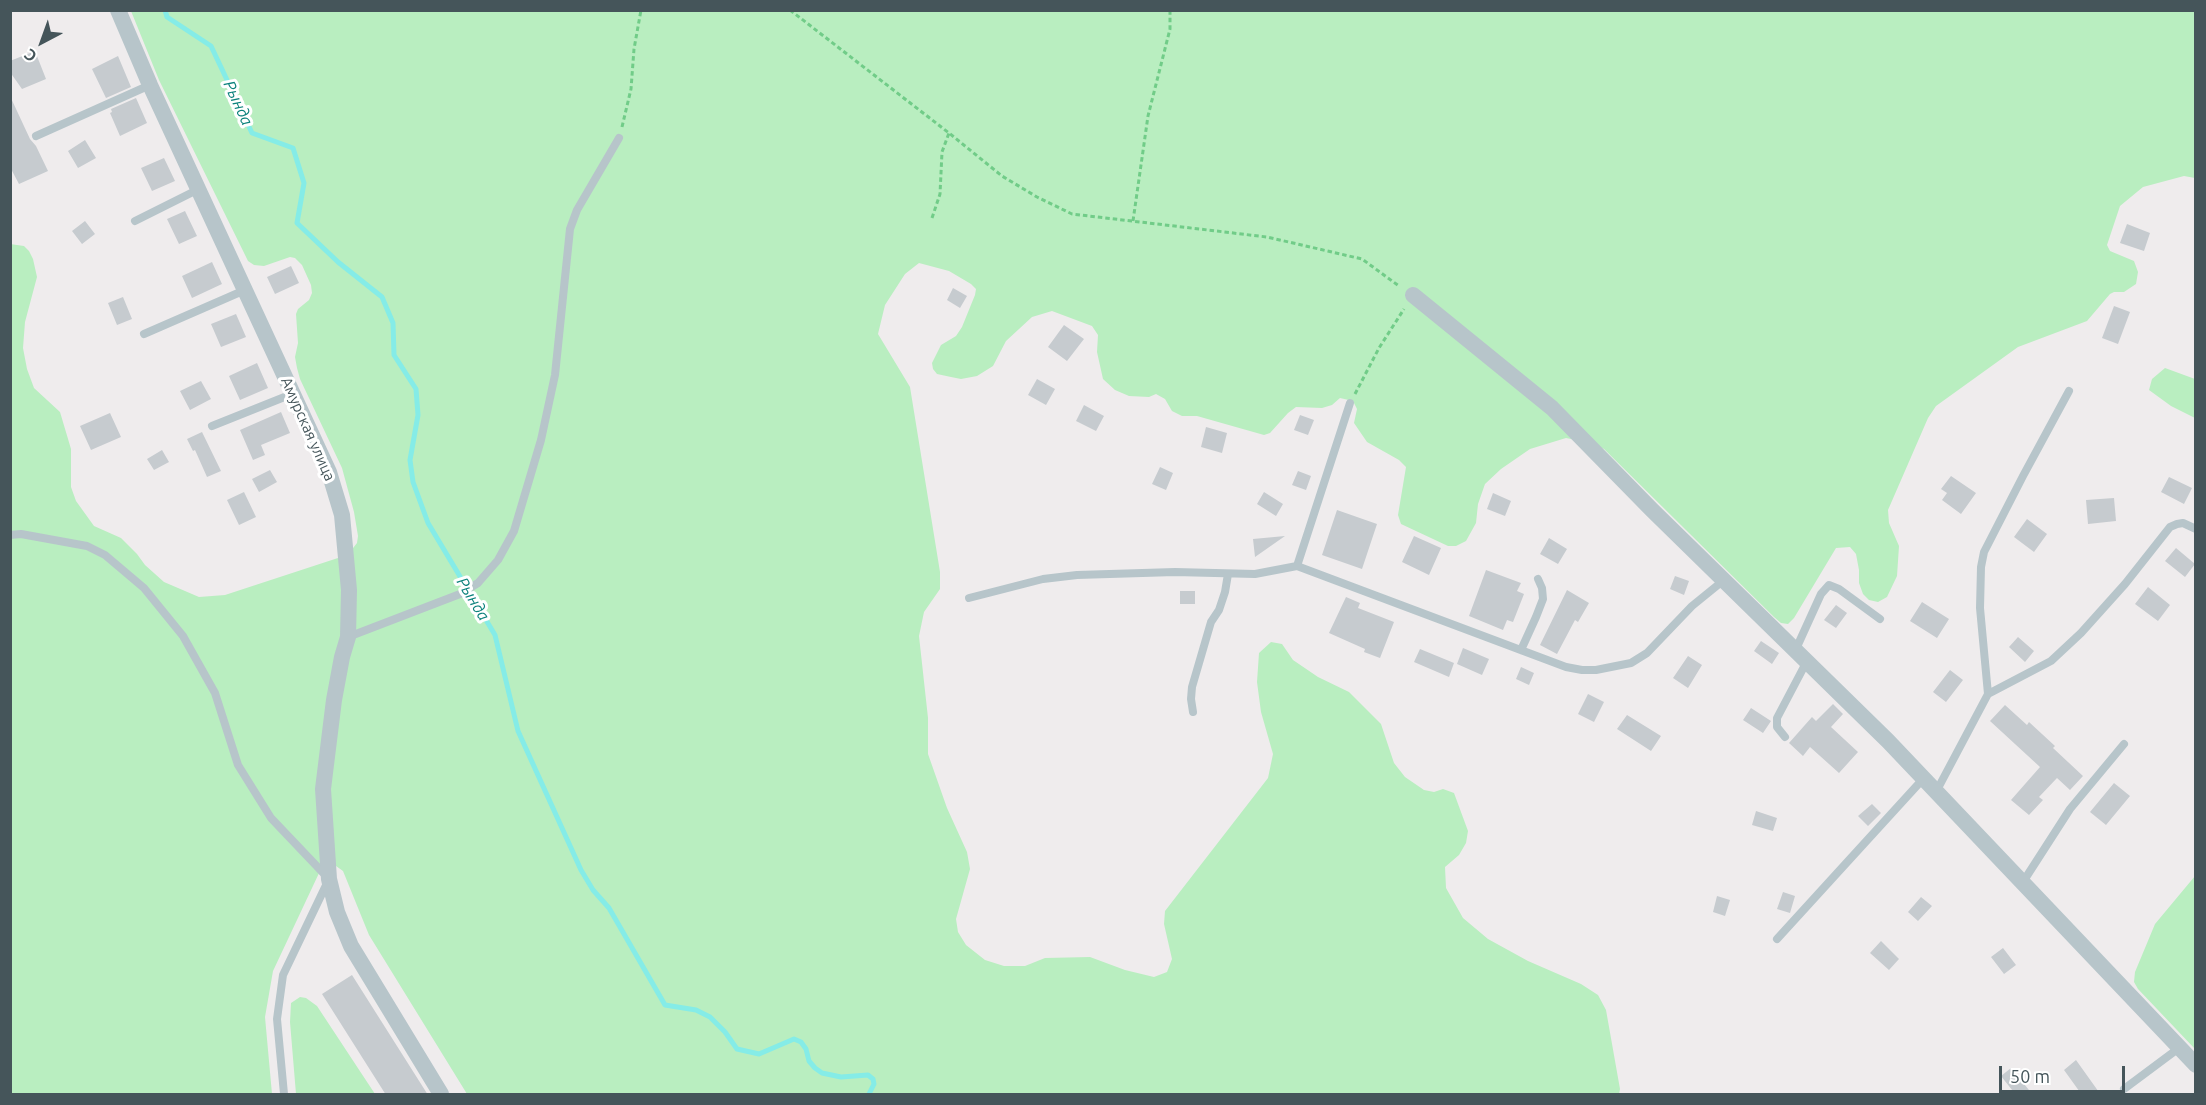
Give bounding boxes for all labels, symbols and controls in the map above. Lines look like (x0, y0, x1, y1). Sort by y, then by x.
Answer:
north arrow (12, 12, 72, 72)
text: С (20, 45, 40, 66)
water label: Рында (219, 78, 257, 128)
street label: Амурская улица (277, 374, 339, 484)
water label: Рында (453, 574, 493, 624)
scale bar (2002, 1054, 2128, 1092)
text: 50 m (2010, 1066, 2050, 1086)

